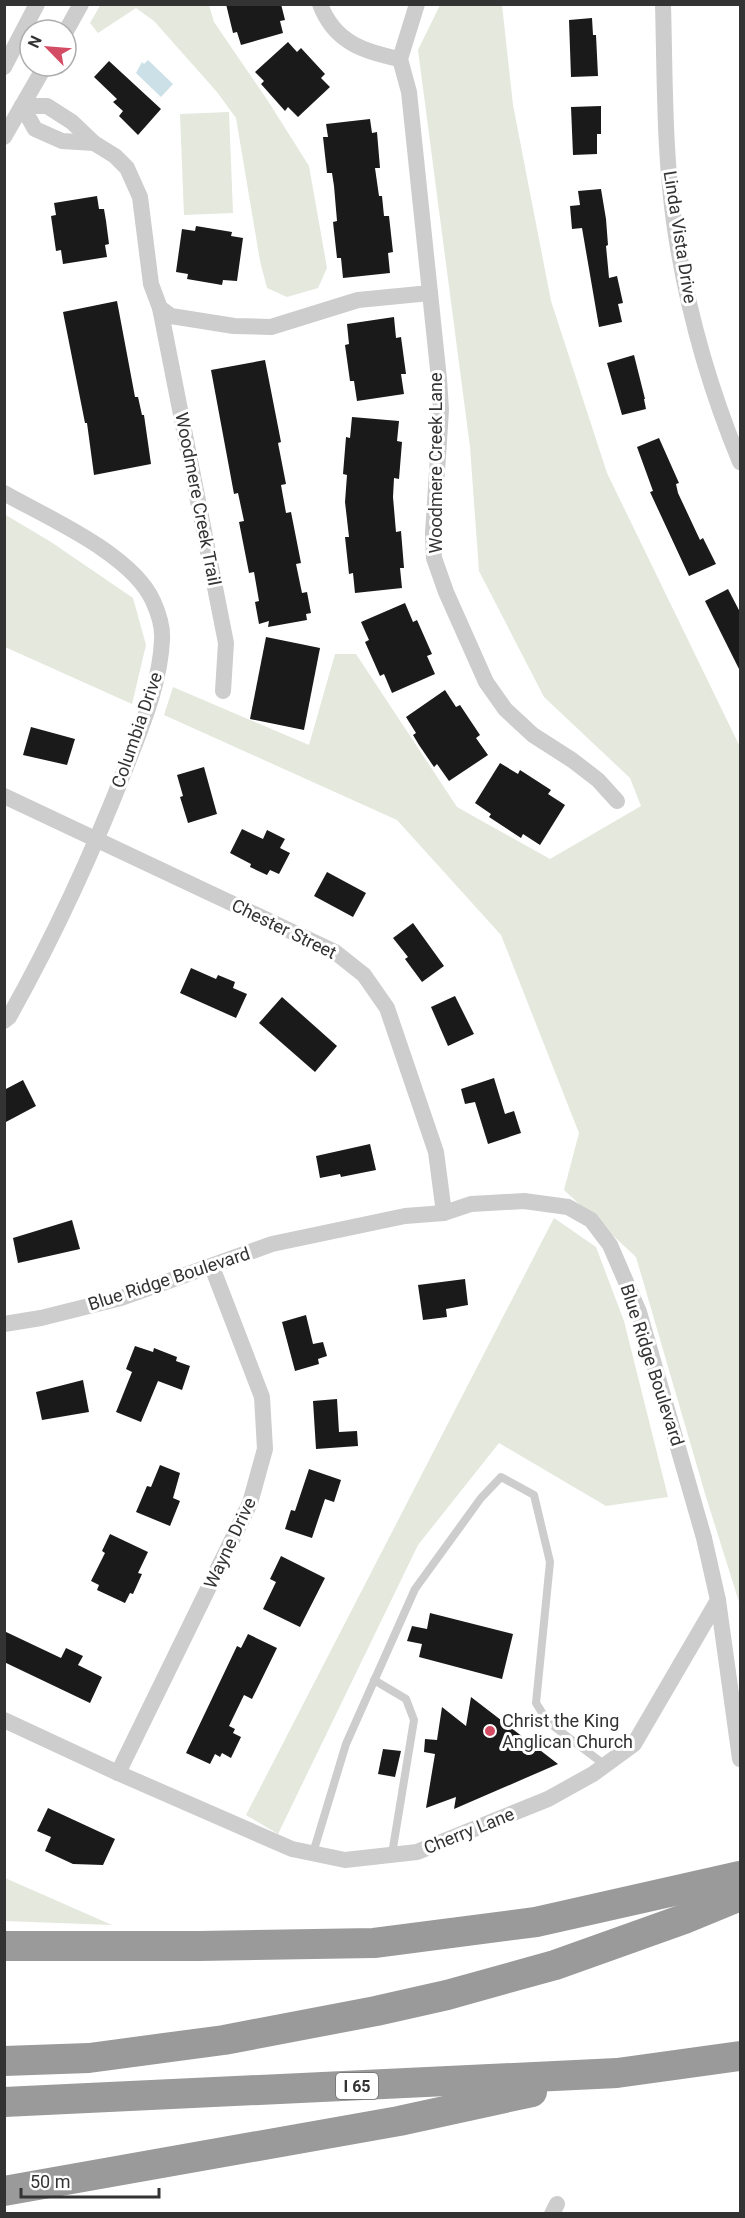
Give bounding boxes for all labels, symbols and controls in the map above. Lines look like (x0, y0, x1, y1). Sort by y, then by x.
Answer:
north arrow (18, 18, 78, 78)
text: N (24, 33, 46, 51)
street label: Linda Vista Drive (660, 169, 701, 305)
street label: Woodmere Creek Lane (425, 373, 446, 553)
street label: Woodmere Creek Trail (171, 411, 226, 587)
street label: Columbia Drive (107, 669, 166, 791)
street label: Chester Street (228, 894, 340, 963)
street label: Blue Ridge Boulevard (85, 1242, 252, 1315)
street label: Blue Ridge Boulevard (616, 1281, 689, 1448)
street label: Wayne Drive (199, 1494, 260, 1592)
place label: Christ the King Anglican Church (502, 1710, 633, 1752)
marker: Christ the King Anglican Church (483, 1724, 497, 1738)
street label: Cherry Lane (421, 1803, 517, 1858)
road number: I 65 (336, 2073, 378, 2099)
scale bar (21, 2161, 159, 2199)
text: 50 m (30, 2171, 70, 2192)

